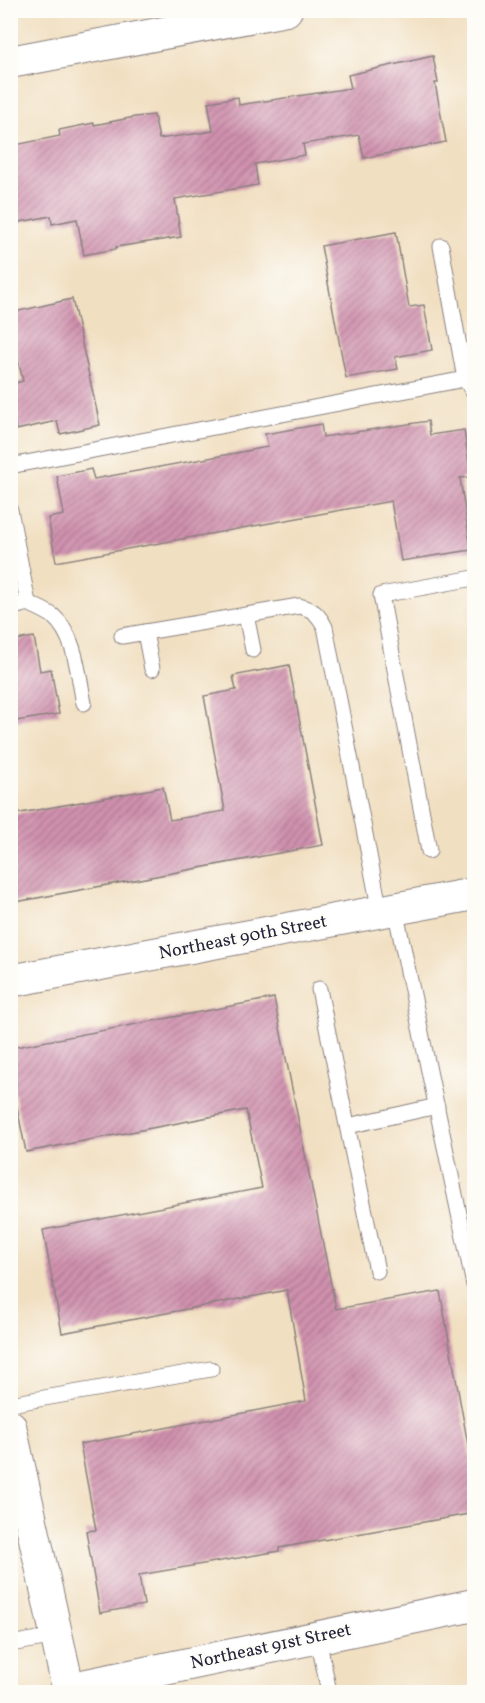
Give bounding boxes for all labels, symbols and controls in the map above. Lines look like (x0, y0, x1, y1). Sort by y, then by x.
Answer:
street label: Northeast 90th Street (157, 909, 329, 967)
street label: Northeast 91st Street (188, 1618, 354, 1676)

